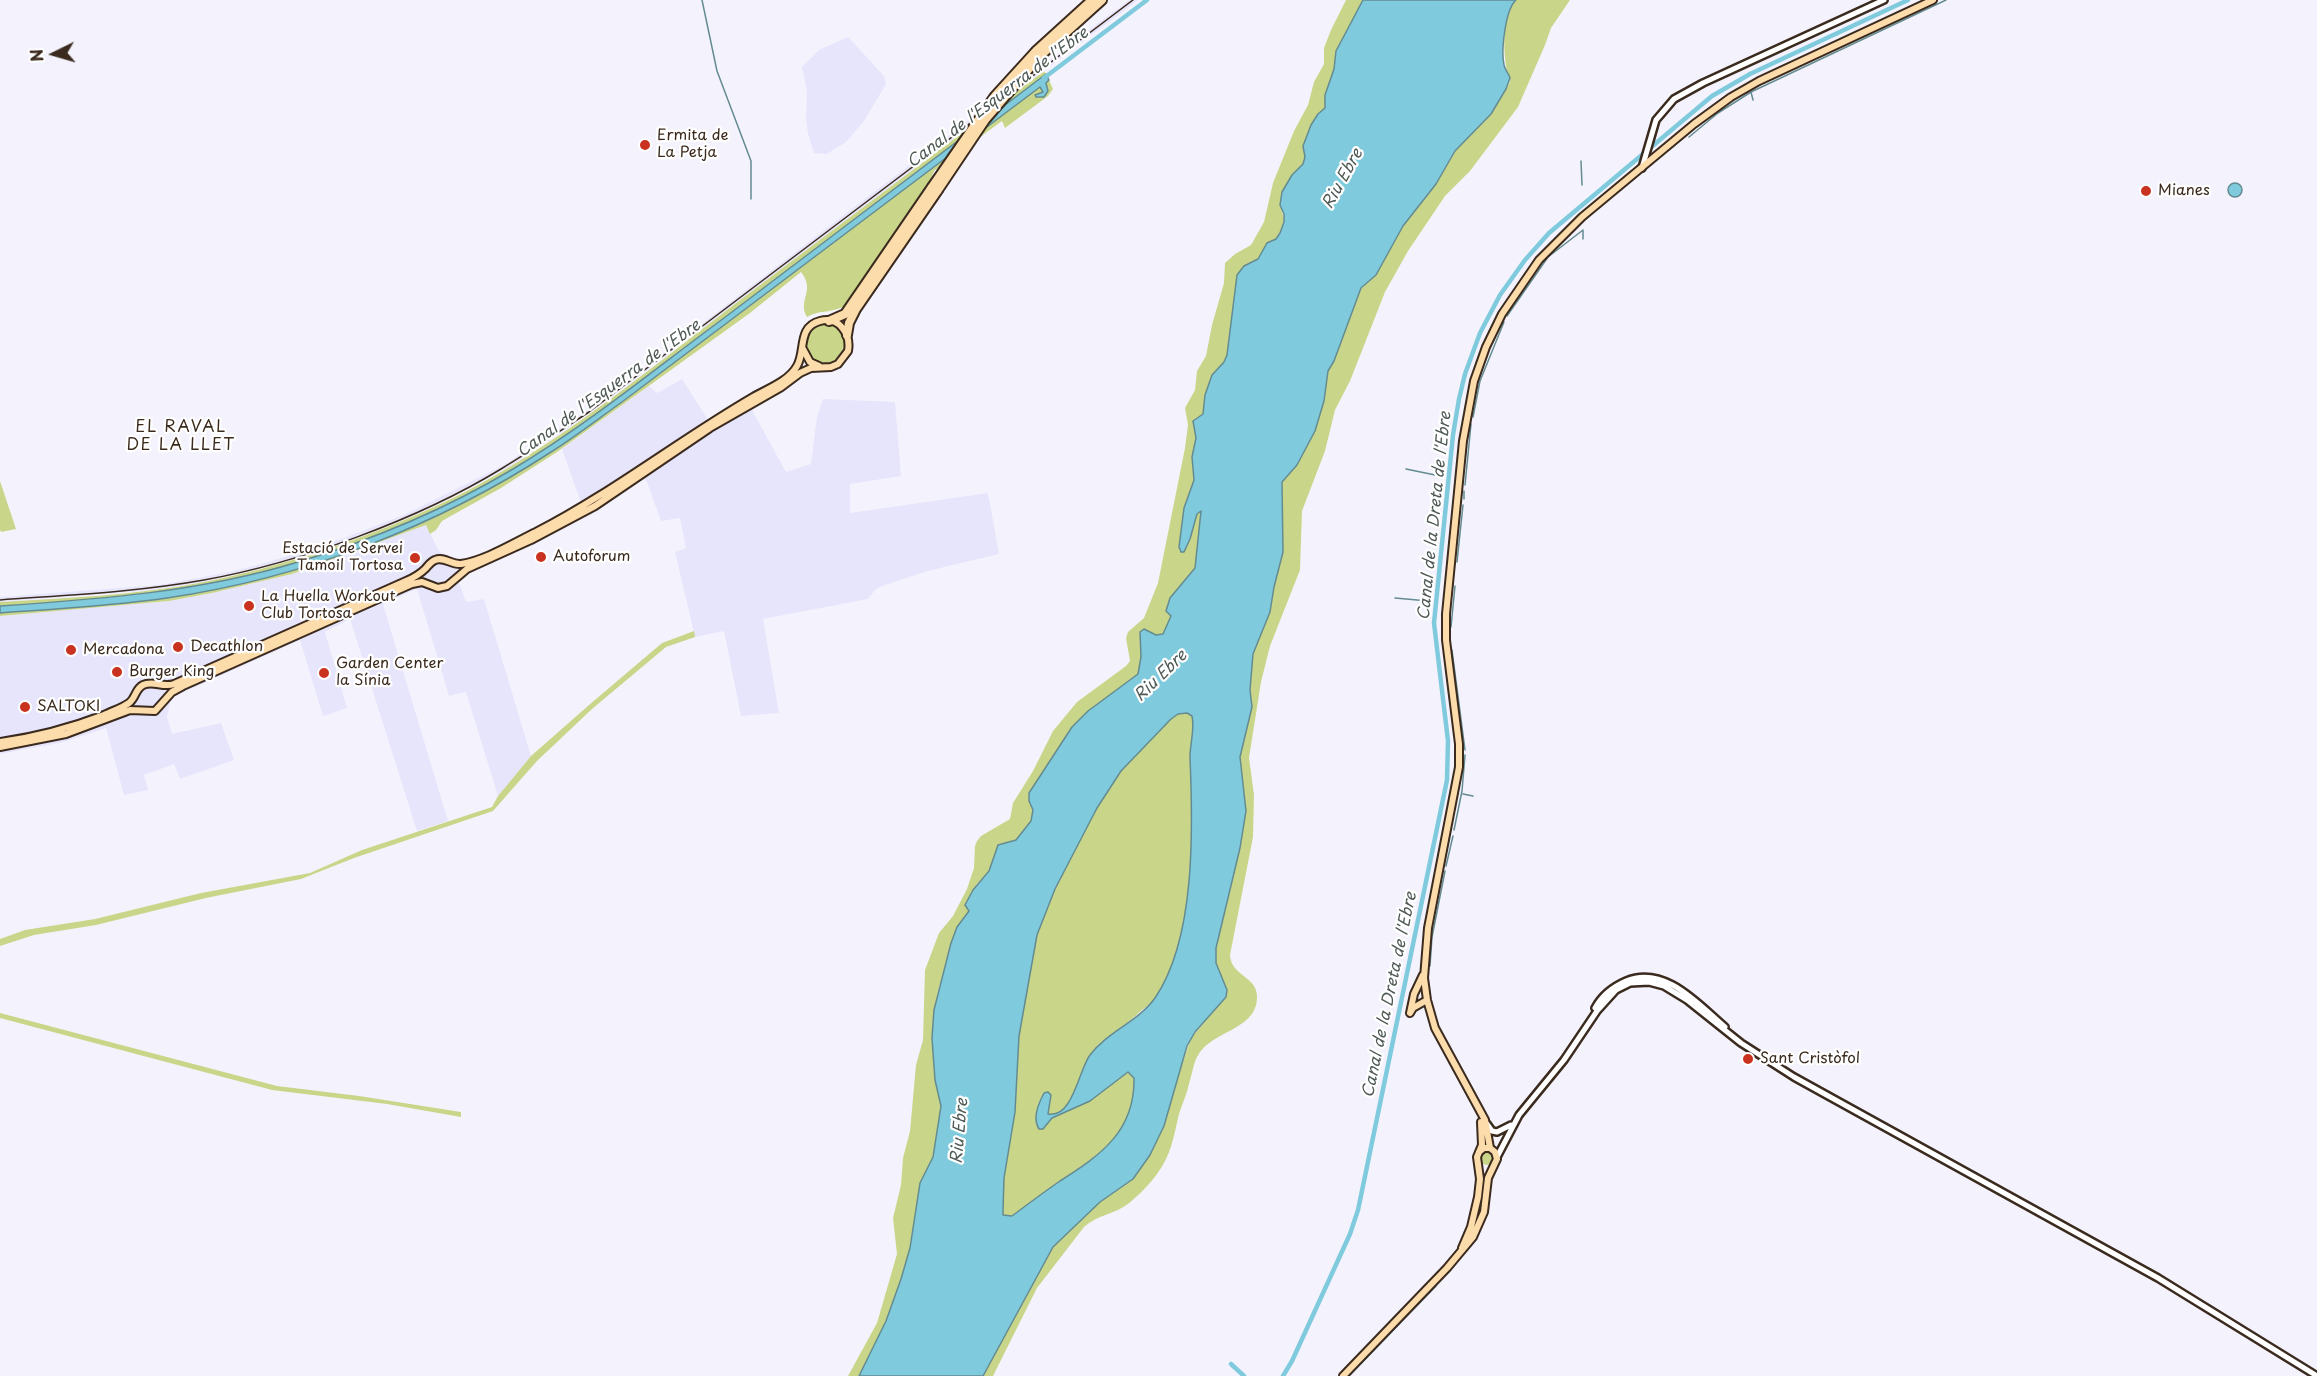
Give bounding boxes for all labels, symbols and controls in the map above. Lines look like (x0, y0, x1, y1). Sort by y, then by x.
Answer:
north arrow (24, 24, 84, 84)
water label: Canal de l'Esquerra de l'Ebre (904, 24, 1092, 172)
text: N (24, 48, 49, 63)
place label: Ermita de La Petja (657, 127, 728, 162)
marker: Ermita de La Petja (638, 138, 652, 152)
water label: Riu Ebre (1319, 146, 1367, 212)
place label: Mianes (2158, 182, 2210, 200)
marker: Mianes (2139, 184, 2153, 198)
water label: Canal de l'Esquerra de l'Ebre (514, 316, 704, 462)
water label: Canal de la Dreta de l'Ebre (1414, 411, 1456, 621)
district label: EL RAVAL DE LA LLET (127, 418, 235, 456)
place label: Estació de Servei Tamoil Tortosa (282, 540, 403, 575)
place label: Autoforum (553, 548, 630, 566)
marker: Autoforum (534, 550, 548, 564)
marker: Estació de Servei Tamoil Tortosa (408, 551, 422, 565)
place label: La Huella Workout Club Tortosa (261, 588, 396, 623)
marker: La Huella Workout Club Tortosa (242, 599, 256, 613)
place label: Decathlon (190, 638, 263, 656)
marker: Decathlon (171, 640, 185, 654)
place label: Mercadona (83, 641, 164, 659)
marker: Mercadona (64, 643, 78, 657)
water label: Riu Ebre (1131, 646, 1191, 706)
place label: Garden Center la Sínia (336, 655, 443, 690)
place label: Burger King (129, 663, 214, 681)
marker: Burger King (110, 665, 124, 679)
marker: Garden Center la Sínia (317, 666, 331, 680)
place label: SALTOKI (37, 698, 100, 716)
marker: SALTOKI (18, 700, 32, 714)
water label: Canal de la Dreta de l'Ebre (1359, 891, 1421, 1099)
place label: Sant Cristòfol (1760, 1050, 1860, 1068)
marker: Sant Cristòfol (1741, 1052, 1755, 1066)
water label: Riu Ebre (948, 1098, 972, 1164)

